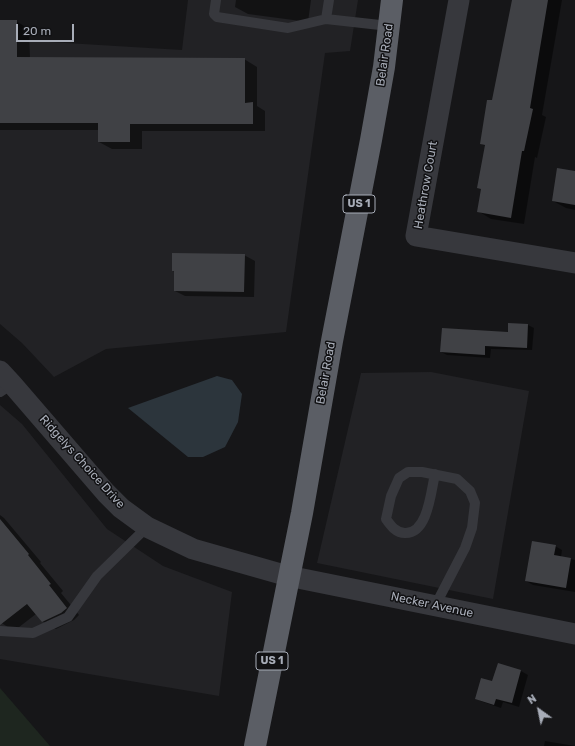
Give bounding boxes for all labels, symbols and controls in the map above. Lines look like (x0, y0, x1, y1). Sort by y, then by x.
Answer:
scale bar (18, 16, 76, 42)
street label: Belair Road (373, 23, 397, 87)
text: 20 m (23, 24, 51, 38)
street label: Heathrow Court (411, 140, 441, 230)
road number: US 1 (343, 195, 375, 213)
street label: Belair Road (313, 341, 339, 405)
street label: Ridgelys Choice Drive (36, 412, 128, 512)
street label: Necker Avenue (390, 589, 474, 621)
road number: US 1 (256, 652, 288, 670)
north arrow (519, 690, 559, 730)
text: N (525, 692, 539, 707)

